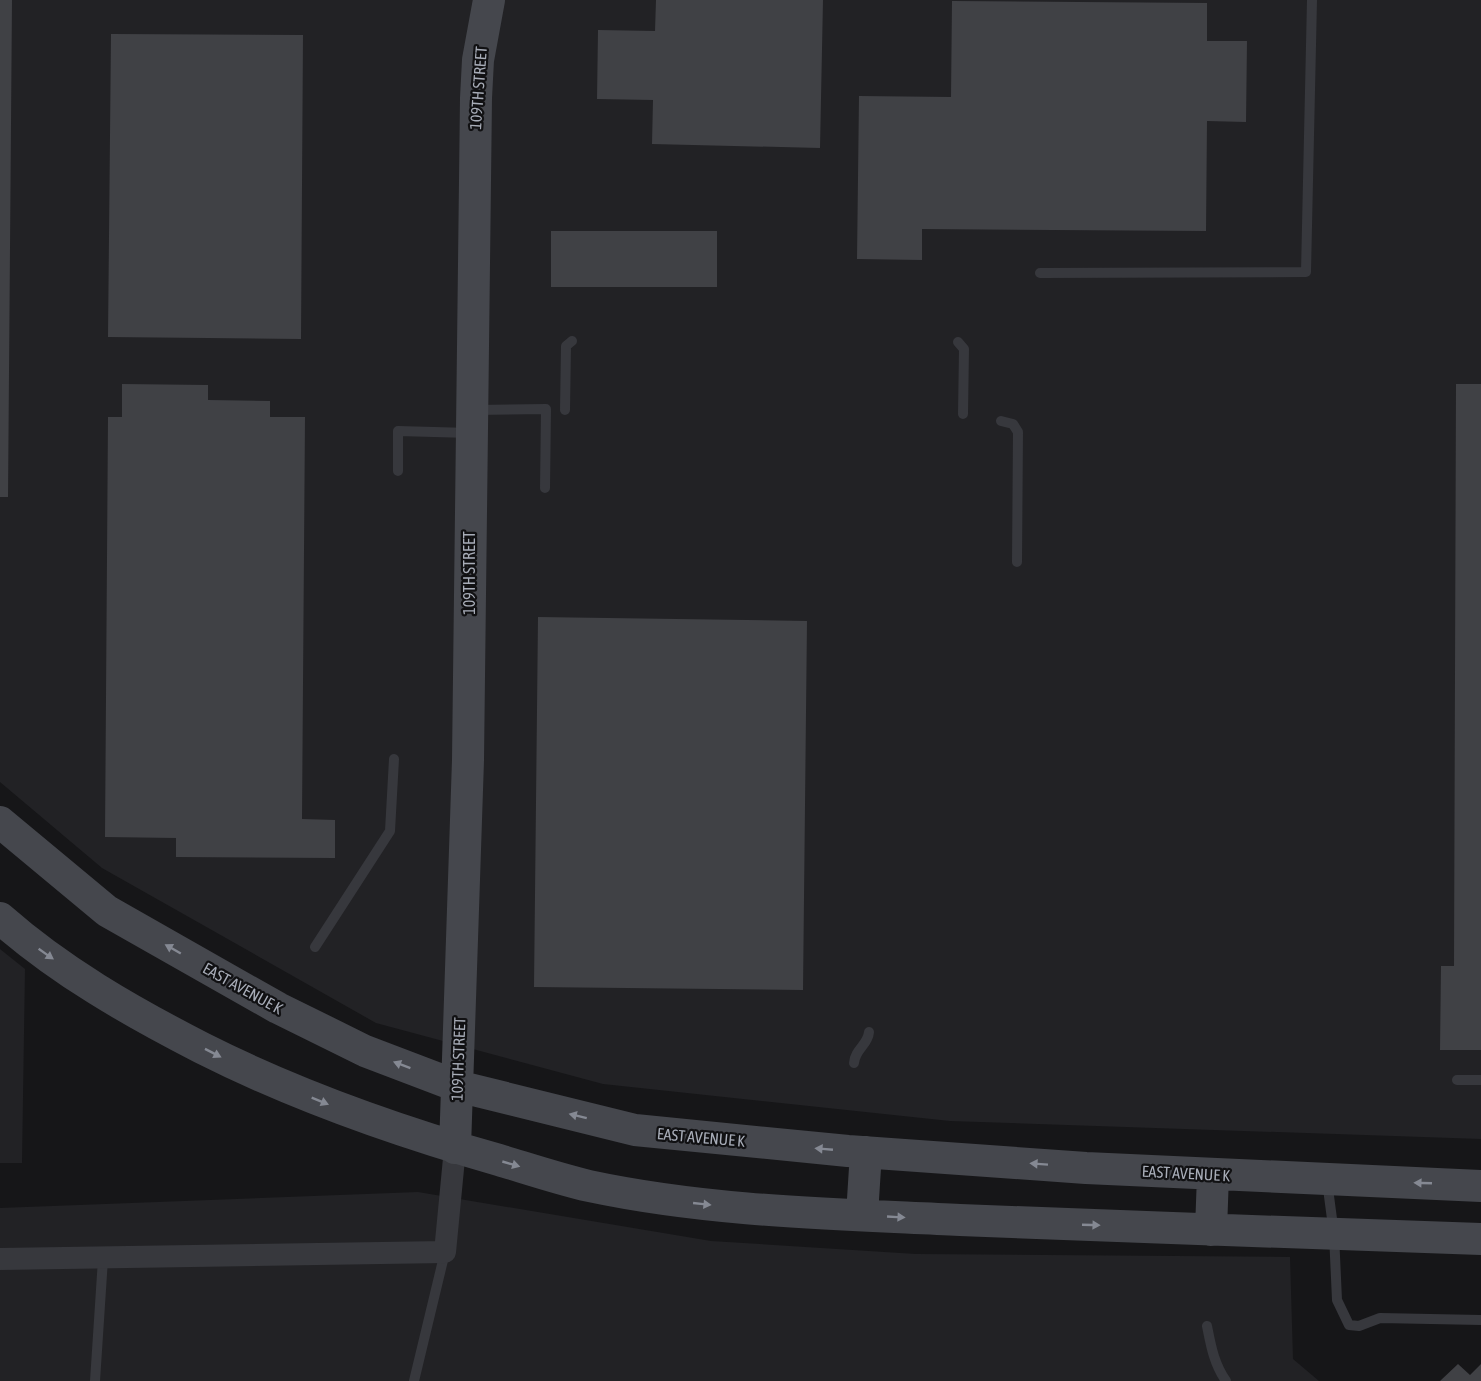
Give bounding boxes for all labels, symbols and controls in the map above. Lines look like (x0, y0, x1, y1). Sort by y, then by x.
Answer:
street label: 109TH STREET (466, 46, 490, 130)
street label: 109TH STREET (460, 531, 478, 615)
one-way arrow (165, 943, 181, 954)
one-way arrow (37, 948, 53, 960)
street label: EAST AVENUE K (200, 959, 286, 1017)
street label: 109TH STREET (448, 1017, 468, 1101)
one-way arrow (205, 1048, 222, 1058)
one-way arrow (393, 1060, 411, 1070)
one-way arrow (311, 1097, 329, 1106)
one-way arrow (569, 1111, 587, 1121)
street label: EAST AVENUE K (656, 1124, 746, 1150)
one-way arrow (814, 1144, 833, 1154)
one-way arrow (1030, 1159, 1049, 1169)
one-way arrow (502, 1160, 520, 1169)
street label: EAST AVENUE K (1141, 1162, 1231, 1184)
one-way arrow (1413, 1179, 1432, 1188)
one-way arrow (692, 1199, 711, 1209)
one-way arrow (887, 1212, 906, 1221)
one-way arrow (1082, 1221, 1101, 1230)

